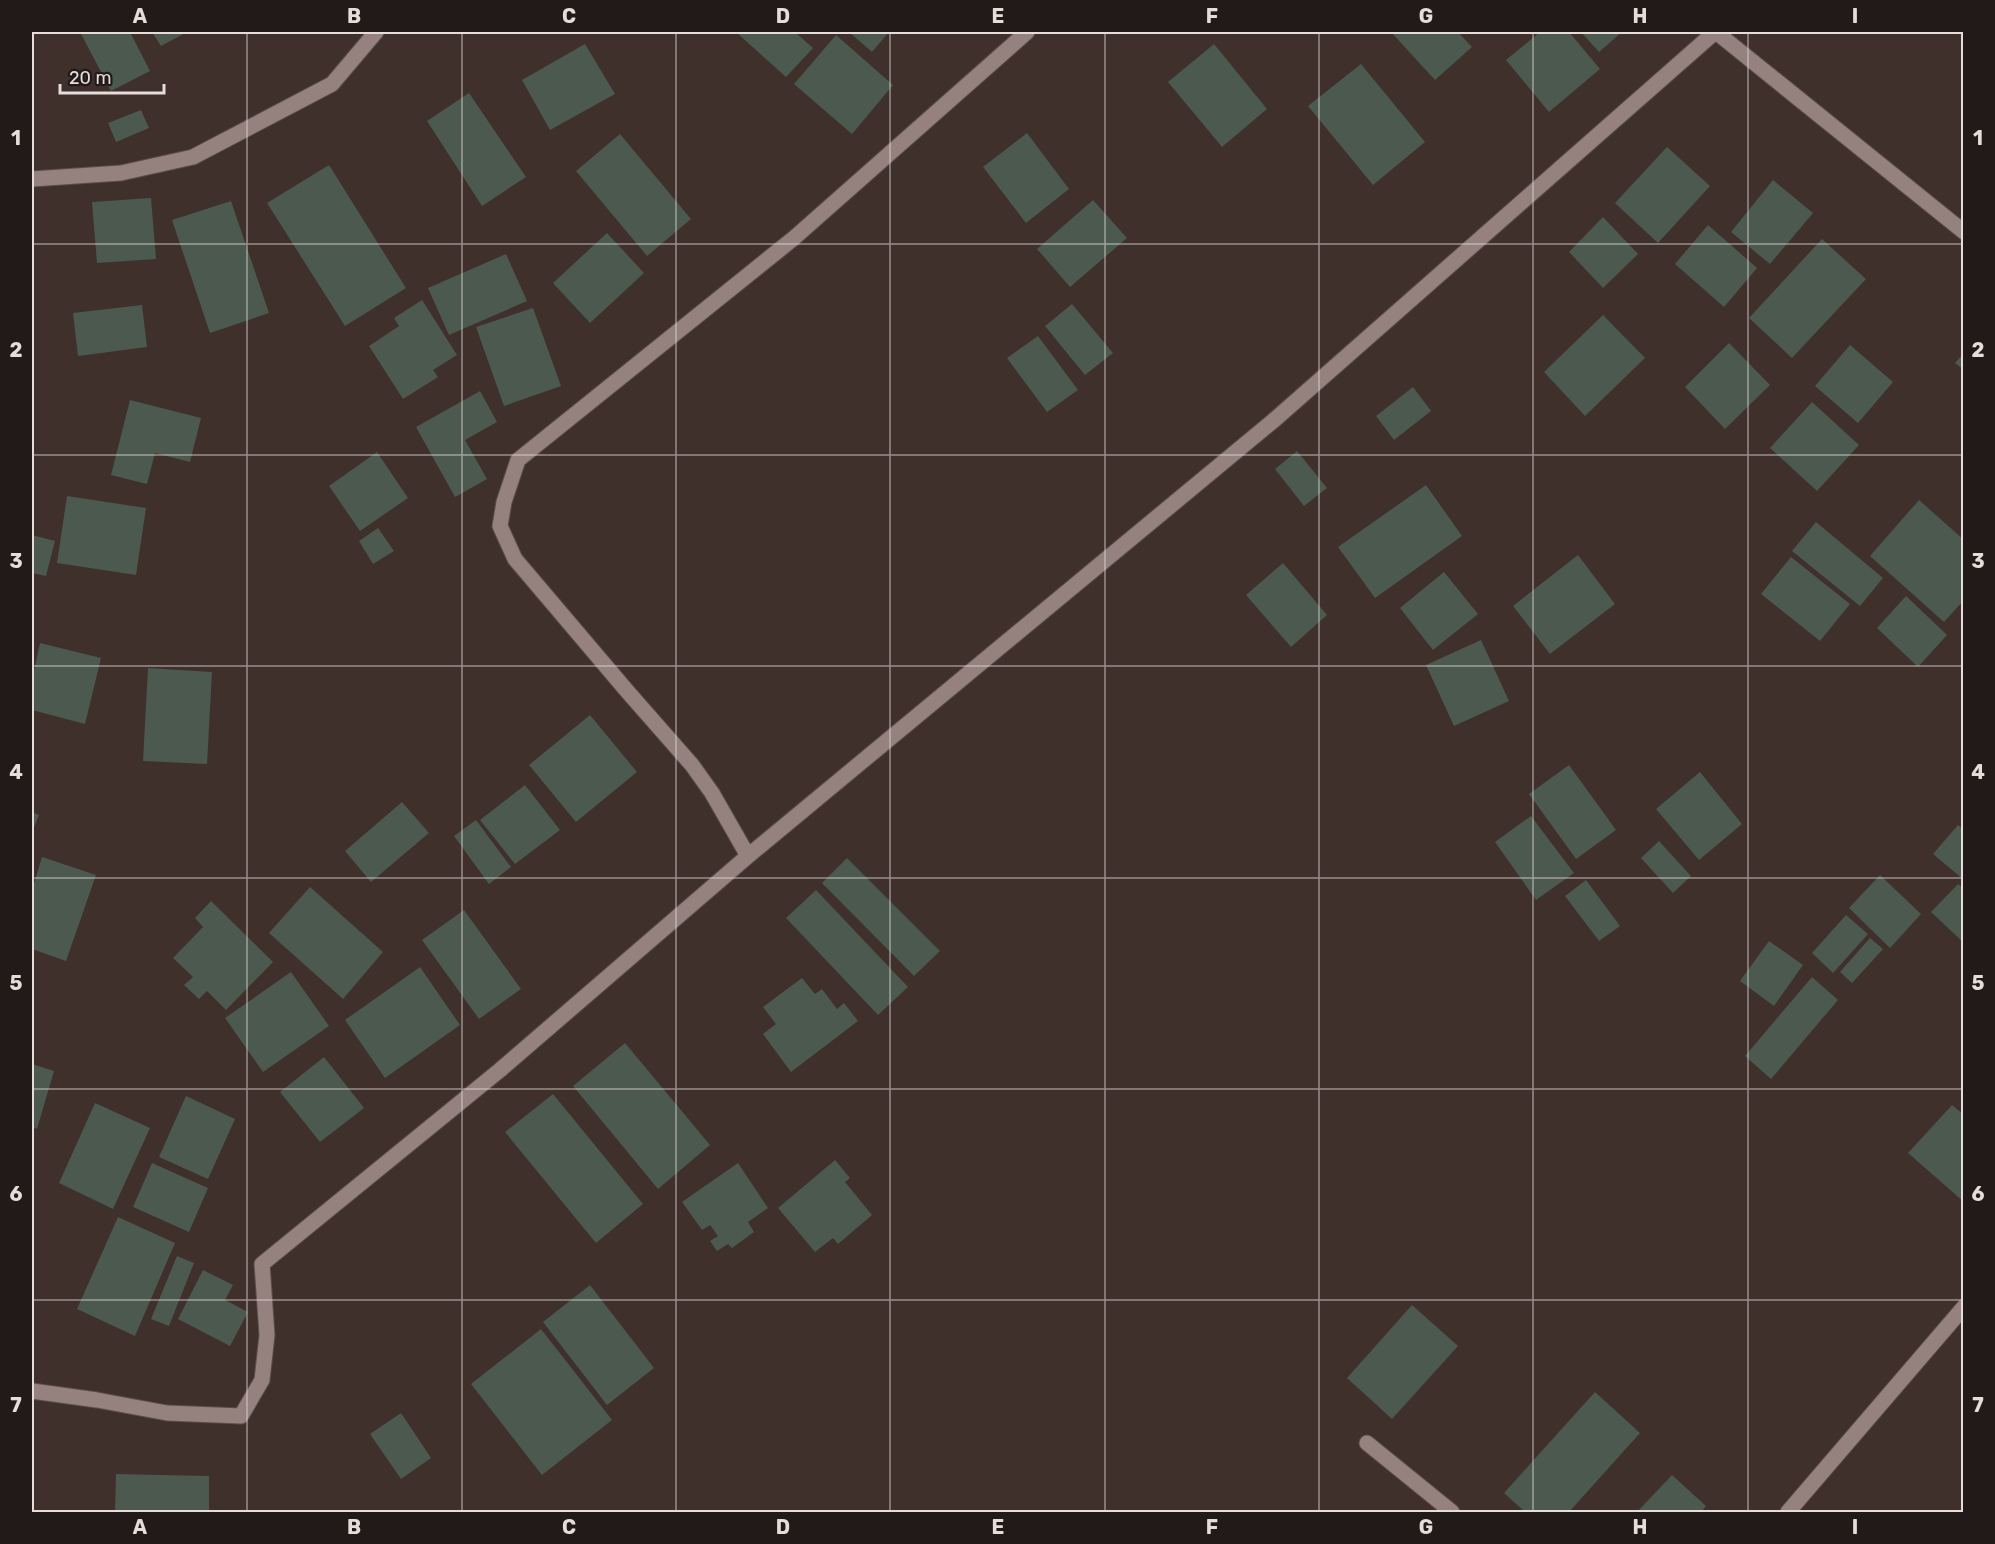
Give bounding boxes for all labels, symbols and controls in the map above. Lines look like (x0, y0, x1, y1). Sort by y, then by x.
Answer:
text: A (133, 4, 148, 28)
text: B (347, 4, 361, 28)
text: C (562, 4, 576, 28)
text: D (776, 4, 790, 28)
text: E (992, 4, 1004, 28)
text: F (1206, 4, 1218, 28)
text: G (1419, 4, 1433, 28)
text: H (1633, 4, 1647, 28)
text: I (1852, 4, 1858, 28)
scale bar (60, 57, 164, 95)
text: 20 m (69, 67, 111, 89)
text: 1 (11, 126, 21, 150)
text: 1 (1973, 126, 1983, 150)
text: 2 (10, 338, 23, 362)
text: 2 (1972, 338, 1985, 362)
text: 3 (9, 549, 23, 573)
text: 3 (1971, 549, 1985, 573)
text: 4 (9, 760, 23, 784)
text: 4 (1971, 760, 1985, 784)
text: 5 (10, 971, 23, 995)
text: 5 (1972, 971, 1985, 995)
text: 6 (9, 1182, 23, 1206)
text: 6 (1971, 1182, 1985, 1206)
text: 7 (10, 1393, 22, 1417)
text: 7 (1972, 1393, 1984, 1417)
text: A (133, 1515, 148, 1539)
text: B (347, 1515, 361, 1539)
text: C (562, 1515, 576, 1539)
text: D (776, 1515, 790, 1539)
text: E (992, 1515, 1004, 1539)
text: F (1206, 1515, 1218, 1539)
text: G (1419, 1515, 1433, 1539)
text: H (1633, 1515, 1647, 1539)
text: I (1852, 1515, 1858, 1539)

